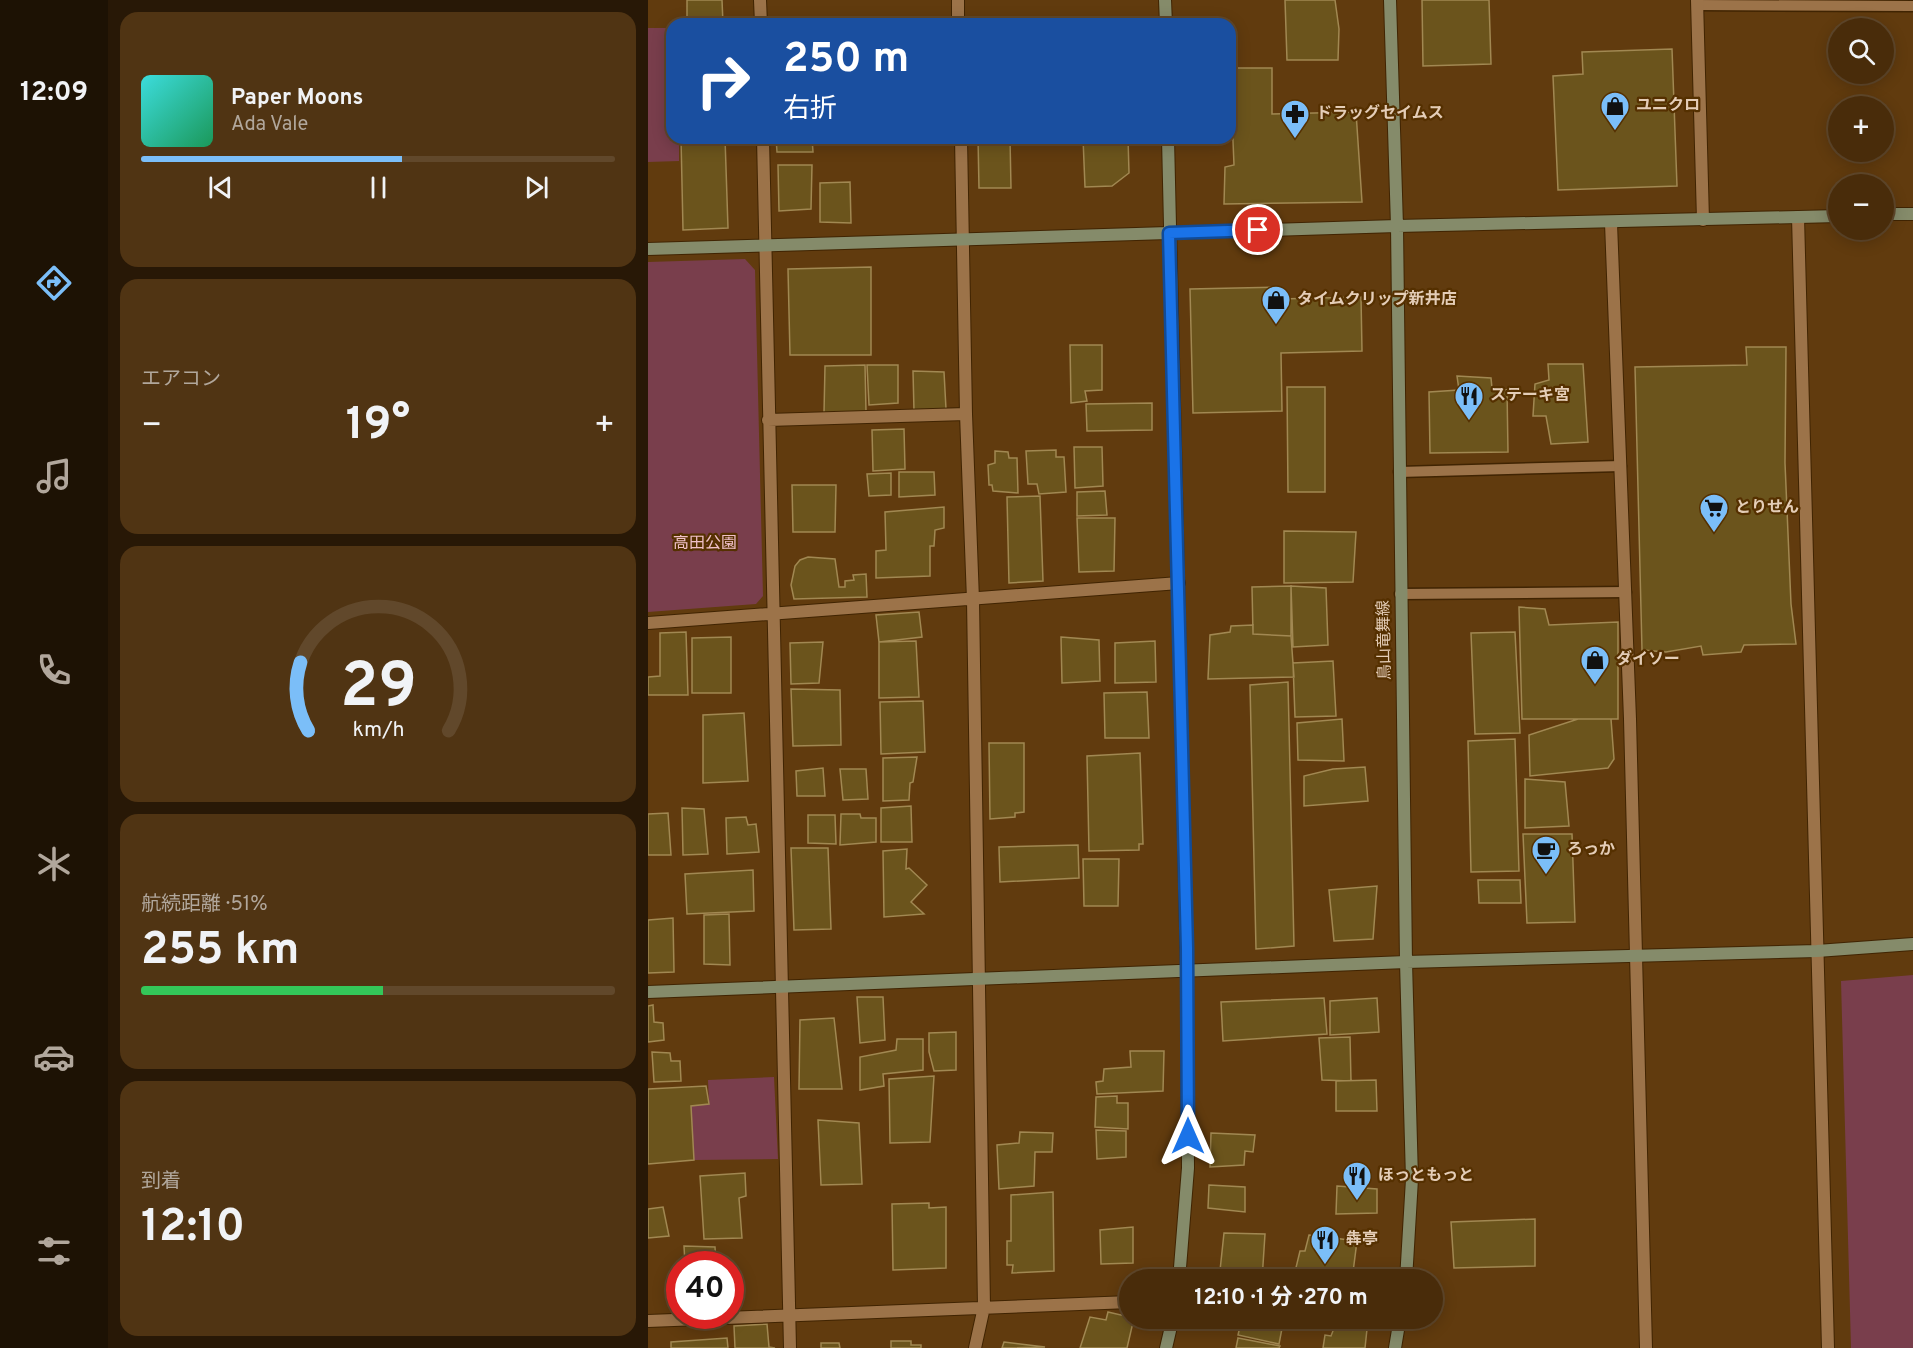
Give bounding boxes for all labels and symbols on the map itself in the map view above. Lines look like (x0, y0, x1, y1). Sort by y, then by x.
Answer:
shop icon: ユニクロ (1599, 90, 1631, 132)
place label: ユニクロ (1636, 96, 1700, 116)
pharmacy icon: ドラッグセイムス (1279, 98, 1311, 140)
place label: ドラッグセイムス (1316, 103, 1444, 124)
pin (1232, 204, 1283, 255)
shop icon: タイムクリップ新井店 (1260, 284, 1292, 326)
place label: タイムクリップ新井店 (1297, 289, 1457, 310)
restaurant icon: ステーキ宮 (1453, 380, 1485, 422)
place label: ステーキ宮 (1490, 386, 1570, 406)
supermarket icon: とりせん (1698, 492, 1730, 534)
place label: とりせん (1735, 498, 1799, 518)
park label: 高田公園 (673, 534, 737, 554)
street label: 鳥山竜舞線 (1374, 600, 1396, 680)
shop icon: ダイソー (1579, 644, 1611, 686)
place label: ダイソー (1616, 650, 1680, 670)
cafe icon: ろっか (1530, 834, 1562, 876)
place label: ろっか (1567, 840, 1615, 860)
position arrow (1156, 1104, 1220, 1168)
restaurant icon: ほっともっと (1341, 1160, 1373, 1202)
place label: ほっともっと (1378, 1166, 1474, 1186)
restaurant icon: 犇亭 (1309, 1224, 1341, 1266)
place label: 犇亭 (1346, 1230, 1378, 1250)
speed limit sign: 40 (666, 1251, 744, 1329)

